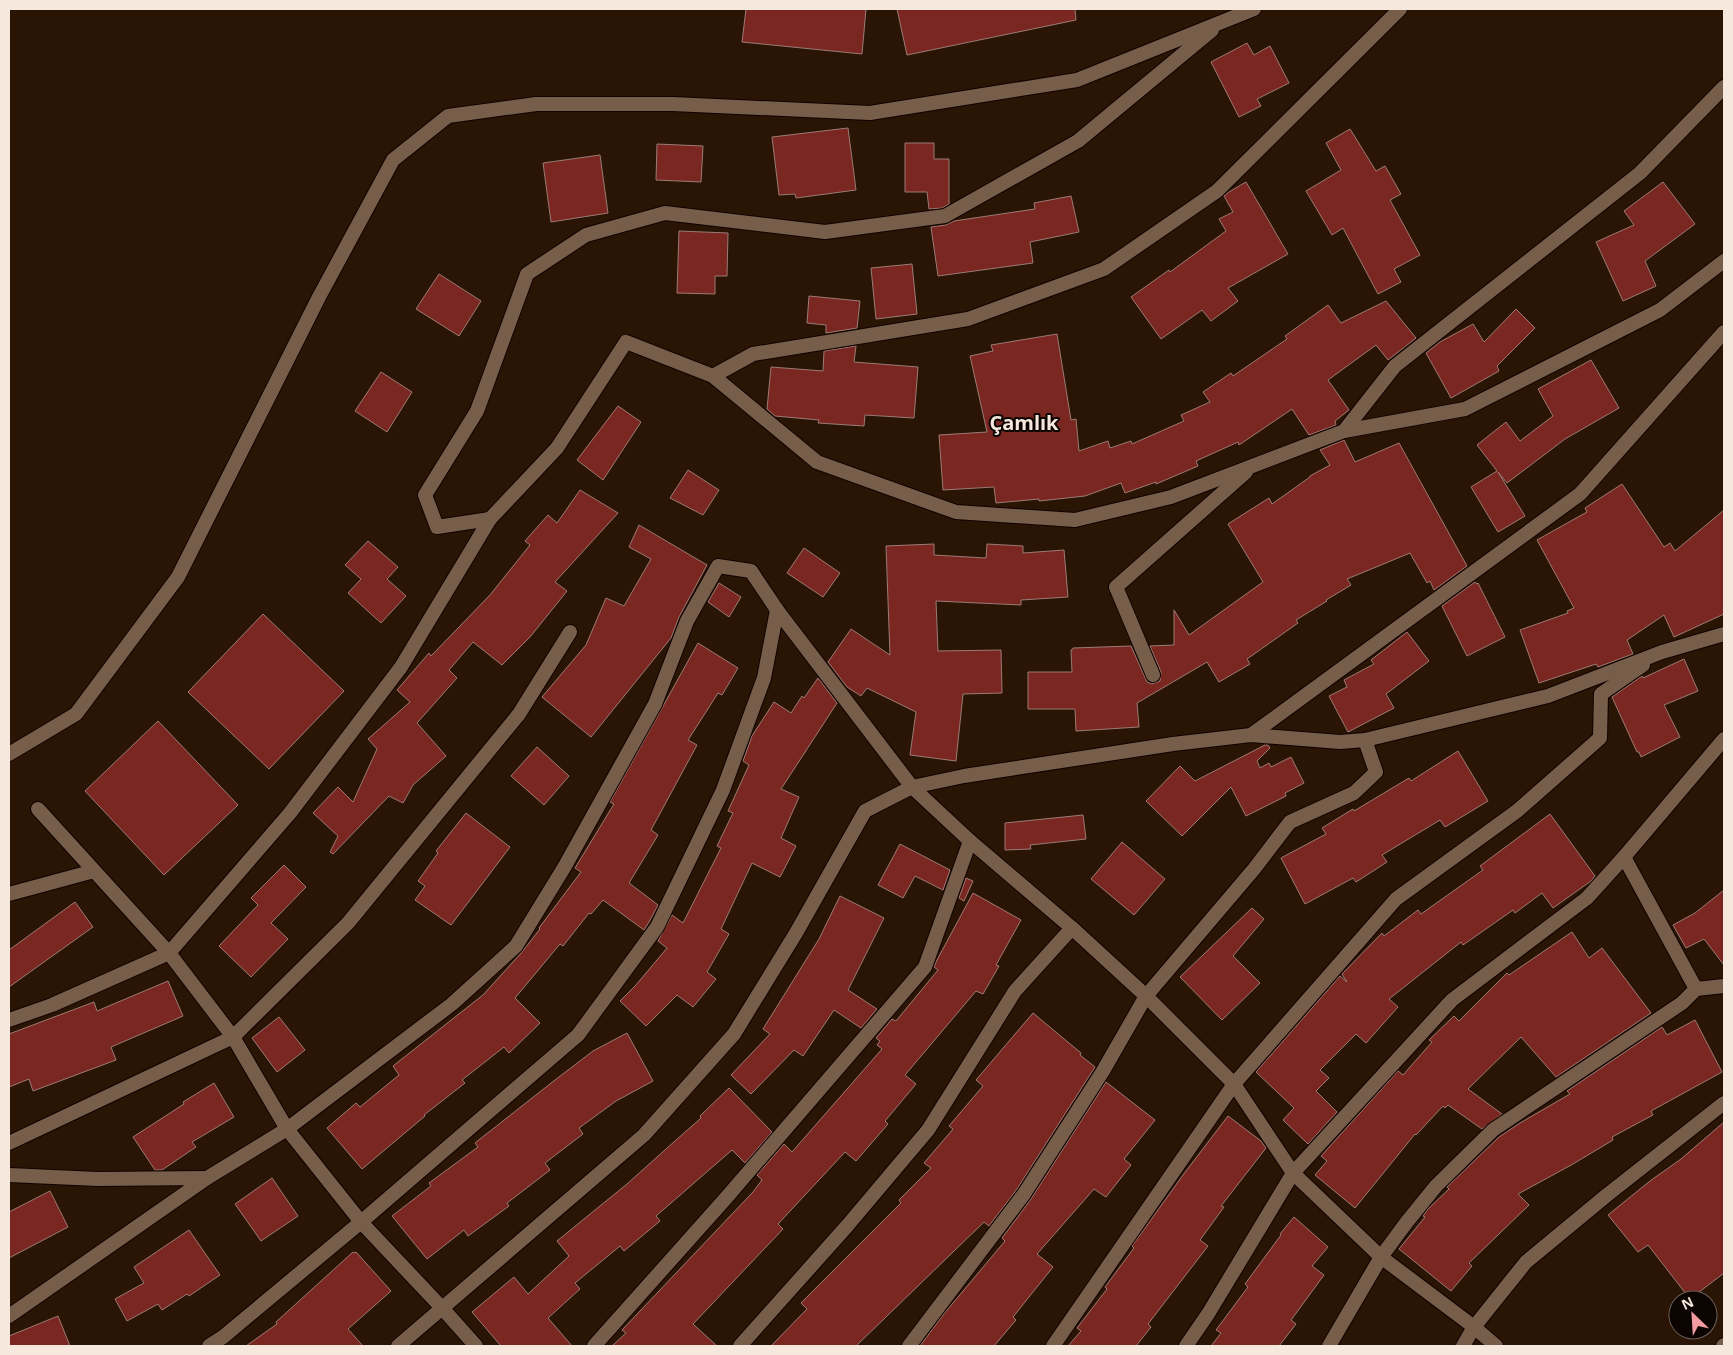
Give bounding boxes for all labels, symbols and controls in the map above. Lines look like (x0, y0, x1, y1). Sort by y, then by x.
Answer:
district label: Çamlık (989, 409, 1059, 436)
north arrow (1668, 1290, 1718, 1340)
text: N (1678, 1292, 1696, 1314)

